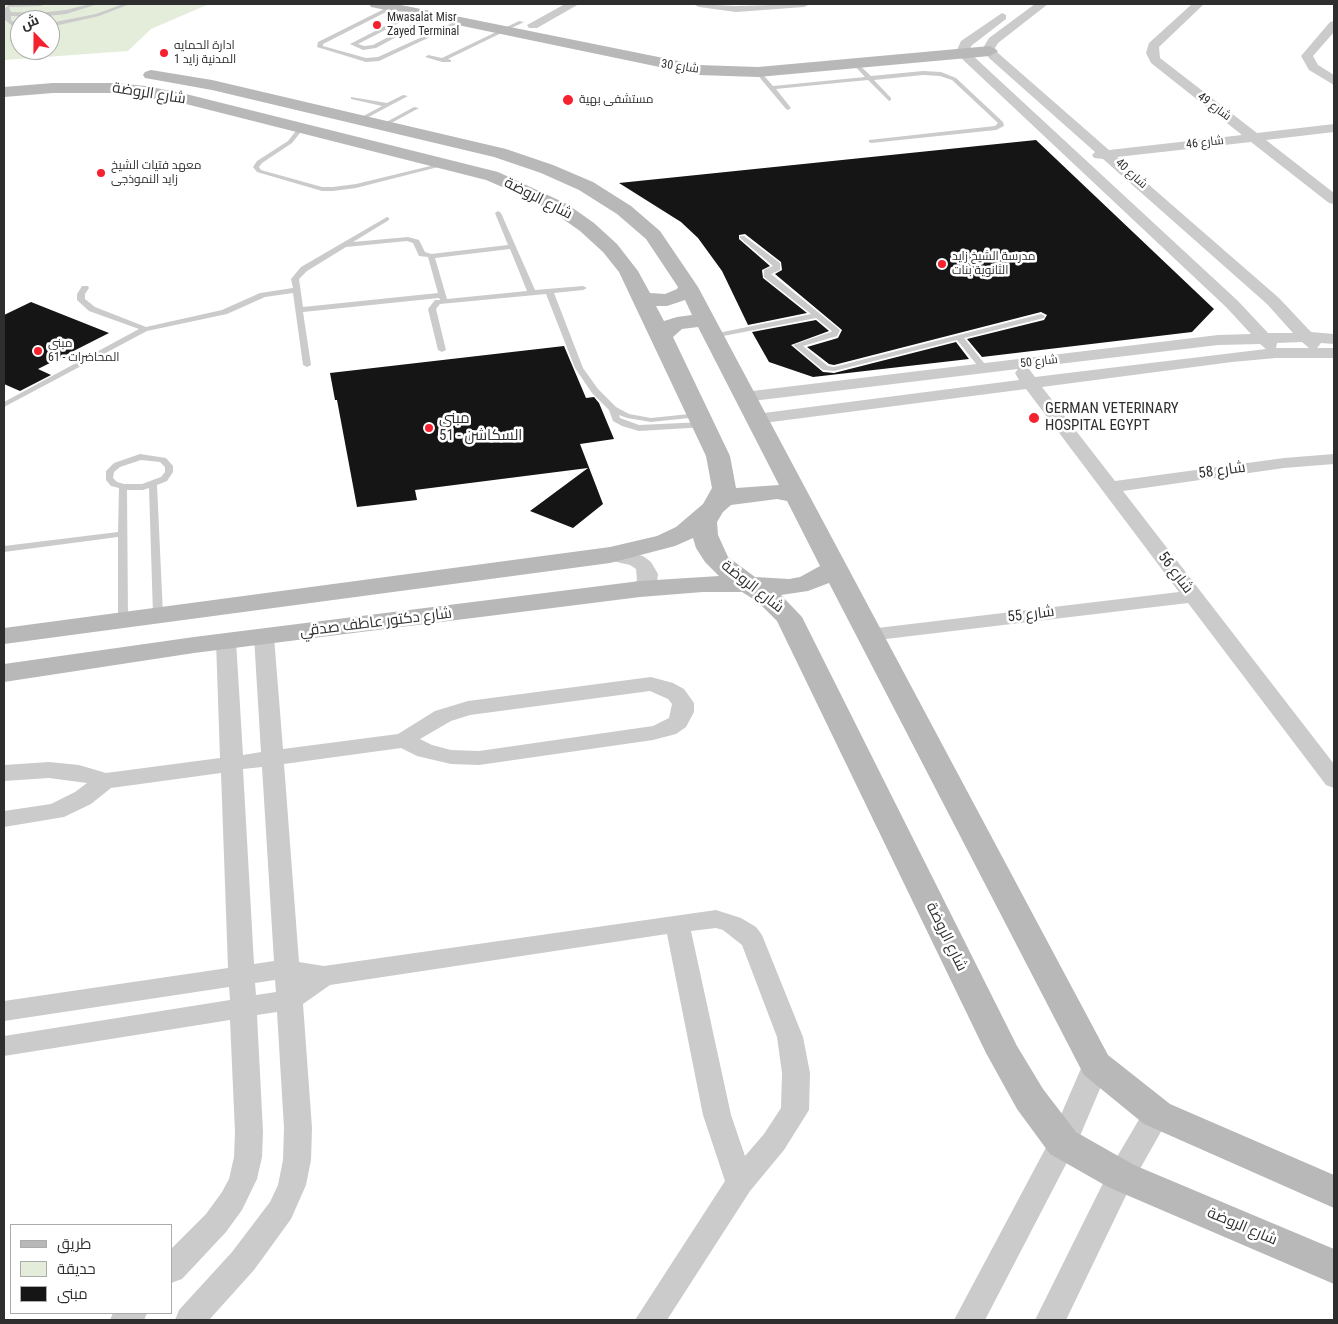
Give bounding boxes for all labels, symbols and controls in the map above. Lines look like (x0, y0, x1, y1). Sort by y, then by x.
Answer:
north arrow (10, 10, 60, 60)
text: ش (18, 11, 41, 33)
place label: Mwasalat Misr Zayed Terminal (387, 11, 459, 39)
marker: Mwasalat Misr Zayed Terminal (371, 19, 383, 31)
place label: ادارة الحمايه المدنية زايد 1 (174, 39, 236, 67)
marker: ادارة الحمايه المدنية زايد 1 (158, 47, 170, 59)
street label: شارع 30 (660, 57, 700, 77)
street label: شارع الروضة (111, 79, 187, 109)
street label: شارع 49 (1195, 90, 1233, 124)
marker: مستشفى بهية (561, 93, 575, 107)
place label: مستشفى بهية (579, 93, 653, 107)
street label: شارع 46 (1185, 134, 1225, 152)
street label: شارع 40 (1112, 156, 1150, 192)
place label: معهد فتيات الشيخ زايد النموذجى (111, 159, 201, 187)
marker: معهد فتيات الشيخ زايد النموذجى (95, 167, 107, 179)
street label: شارع الروضة (501, 174, 575, 224)
place label: مدرسة الشيخ زايد الثانوية بنات (952, 250, 1036, 278)
marker: مدرسة الشيخ زايد الثانوية بنات (936, 258, 948, 270)
place label: مبنى المحاضرات - 61 (48, 337, 119, 365)
marker: مبنى المحاضرات - 61 (32, 345, 44, 357)
street label: شارع 50 (1019, 353, 1059, 371)
place label: GERMAN VETERINARY HOSPITAL EGYPT (1045, 400, 1179, 435)
place label: مبنى السكاشن - 51 (439, 410, 522, 445)
marker: GERMAN VETERINARY HOSPITAL EGYPT (1027, 411, 1041, 425)
marker: مبنى السكاشن - 51 (423, 422, 435, 434)
street label: شارع 58 (1197, 459, 1247, 483)
street label: شارع 56 (1154, 549, 1196, 597)
street label: شارع الروضة (717, 557, 787, 617)
street label: شارع 55 (1006, 603, 1056, 627)
street label: شارع دكتور عاطف صدقي (299, 605, 453, 641)
street label: شارع الروضة (922, 900, 970, 974)
street label: شارع الروضة (1204, 1204, 1280, 1250)
legend (10, 1224, 172, 1314)
text: طريق (57, 1235, 91, 1253)
text: حديقة (57, 1260, 96, 1278)
text: مبنى (57, 1285, 88, 1303)

